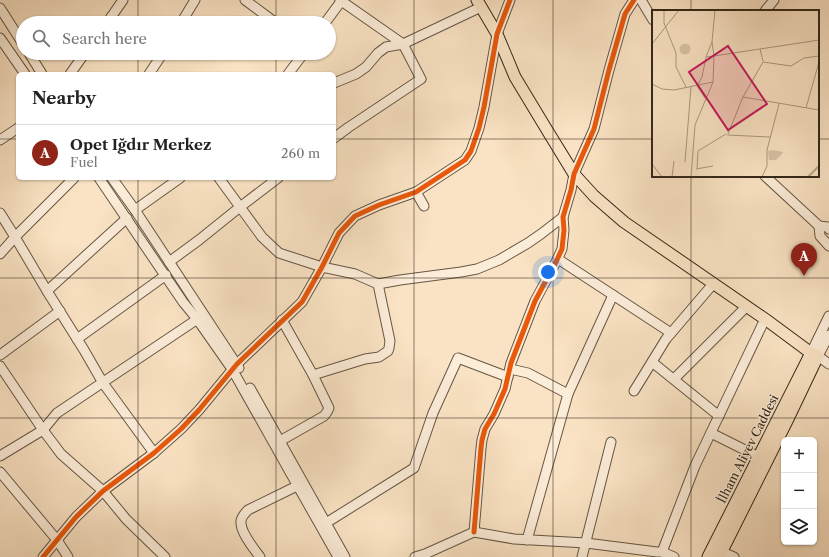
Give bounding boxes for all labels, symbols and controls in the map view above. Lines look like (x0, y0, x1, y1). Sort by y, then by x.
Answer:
inset map (652, 10, 819, 177)
search box (16, 16, 336, 60)
icon: search (30, 27, 52, 49)
text: Search here (62, 29, 147, 48)
text: Nearby (32, 88, 96, 108)
text: Opet Iğdır Merkez (70, 135, 211, 154)
text: A (40, 145, 50, 161)
text: 260 m (281, 145, 320, 161)
text: Fuel (70, 154, 98, 170)
pin: A (791, 243, 817, 276)
your location (538, 262, 558, 282)
street label: İlham Aliyev Caddesi (713, 391, 782, 506)
map controls (781, 437, 817, 545)
button: + (781, 437, 817, 473)
button: − (781, 473, 817, 509)
button: layers (781, 509, 817, 545)

